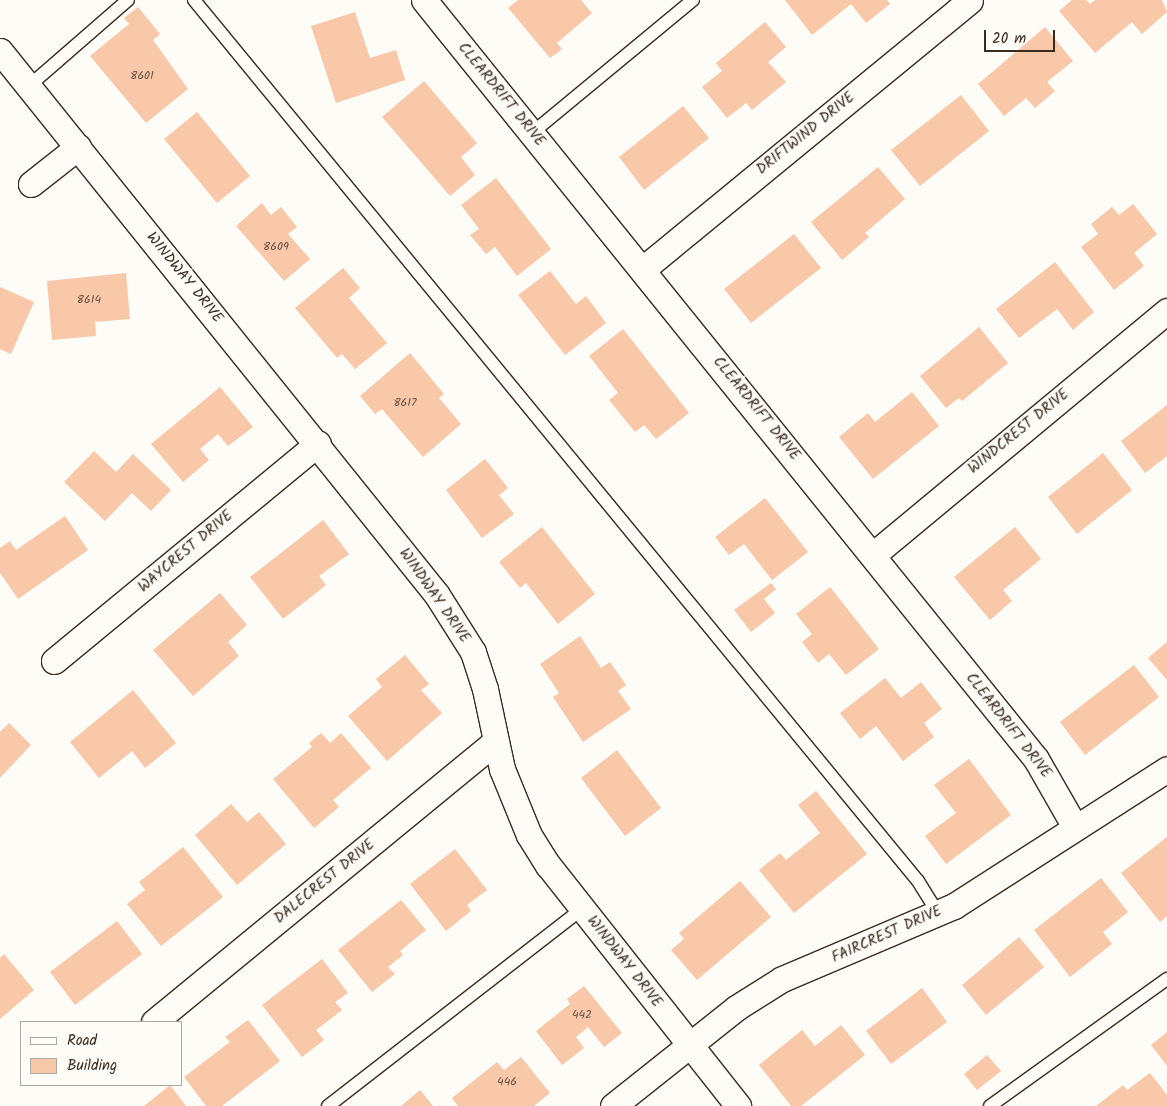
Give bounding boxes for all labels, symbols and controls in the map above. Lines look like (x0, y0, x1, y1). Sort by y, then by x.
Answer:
scale bar (987, 20, 1058, 52)
text: 20 m (992, 27, 1026, 51)
street label: CLEARDRIFT DRIVE (454, 39, 548, 151)
house number: 8601 (130, 69, 154, 83)
street label: DRIFTWIND DRIVE (753, 89, 859, 179)
street label: WINDWAY DRIVE (142, 229, 226, 327)
house number: 8609 (263, 240, 289, 254)
house number: 8614 (77, 293, 101, 307)
street label: CLEARDRIFT DRIVE (709, 353, 803, 465)
street label: WINDCREST DRIVE (965, 386, 1073, 478)
house number: 8617 (393, 396, 417, 410)
street label: WAYCREST DRIVE (135, 507, 237, 597)
street label: WINDWAY DRIVE (395, 545, 473, 647)
street label: CLEARDRIFT DRIVE (961, 670, 1055, 782)
street label: DALECREST DRIVE (271, 836, 379, 928)
street label: FAIRCREST DRIVE (829, 903, 945, 967)
street label: WINDWAY DRIVE (583, 913, 665, 1011)
house number: 442 (572, 1008, 592, 1022)
legend (20, 1021, 182, 1086)
text: Road (67, 1029, 97, 1053)
text: Building (67, 1054, 117, 1078)
house number: 446 (497, 1075, 517, 1089)

